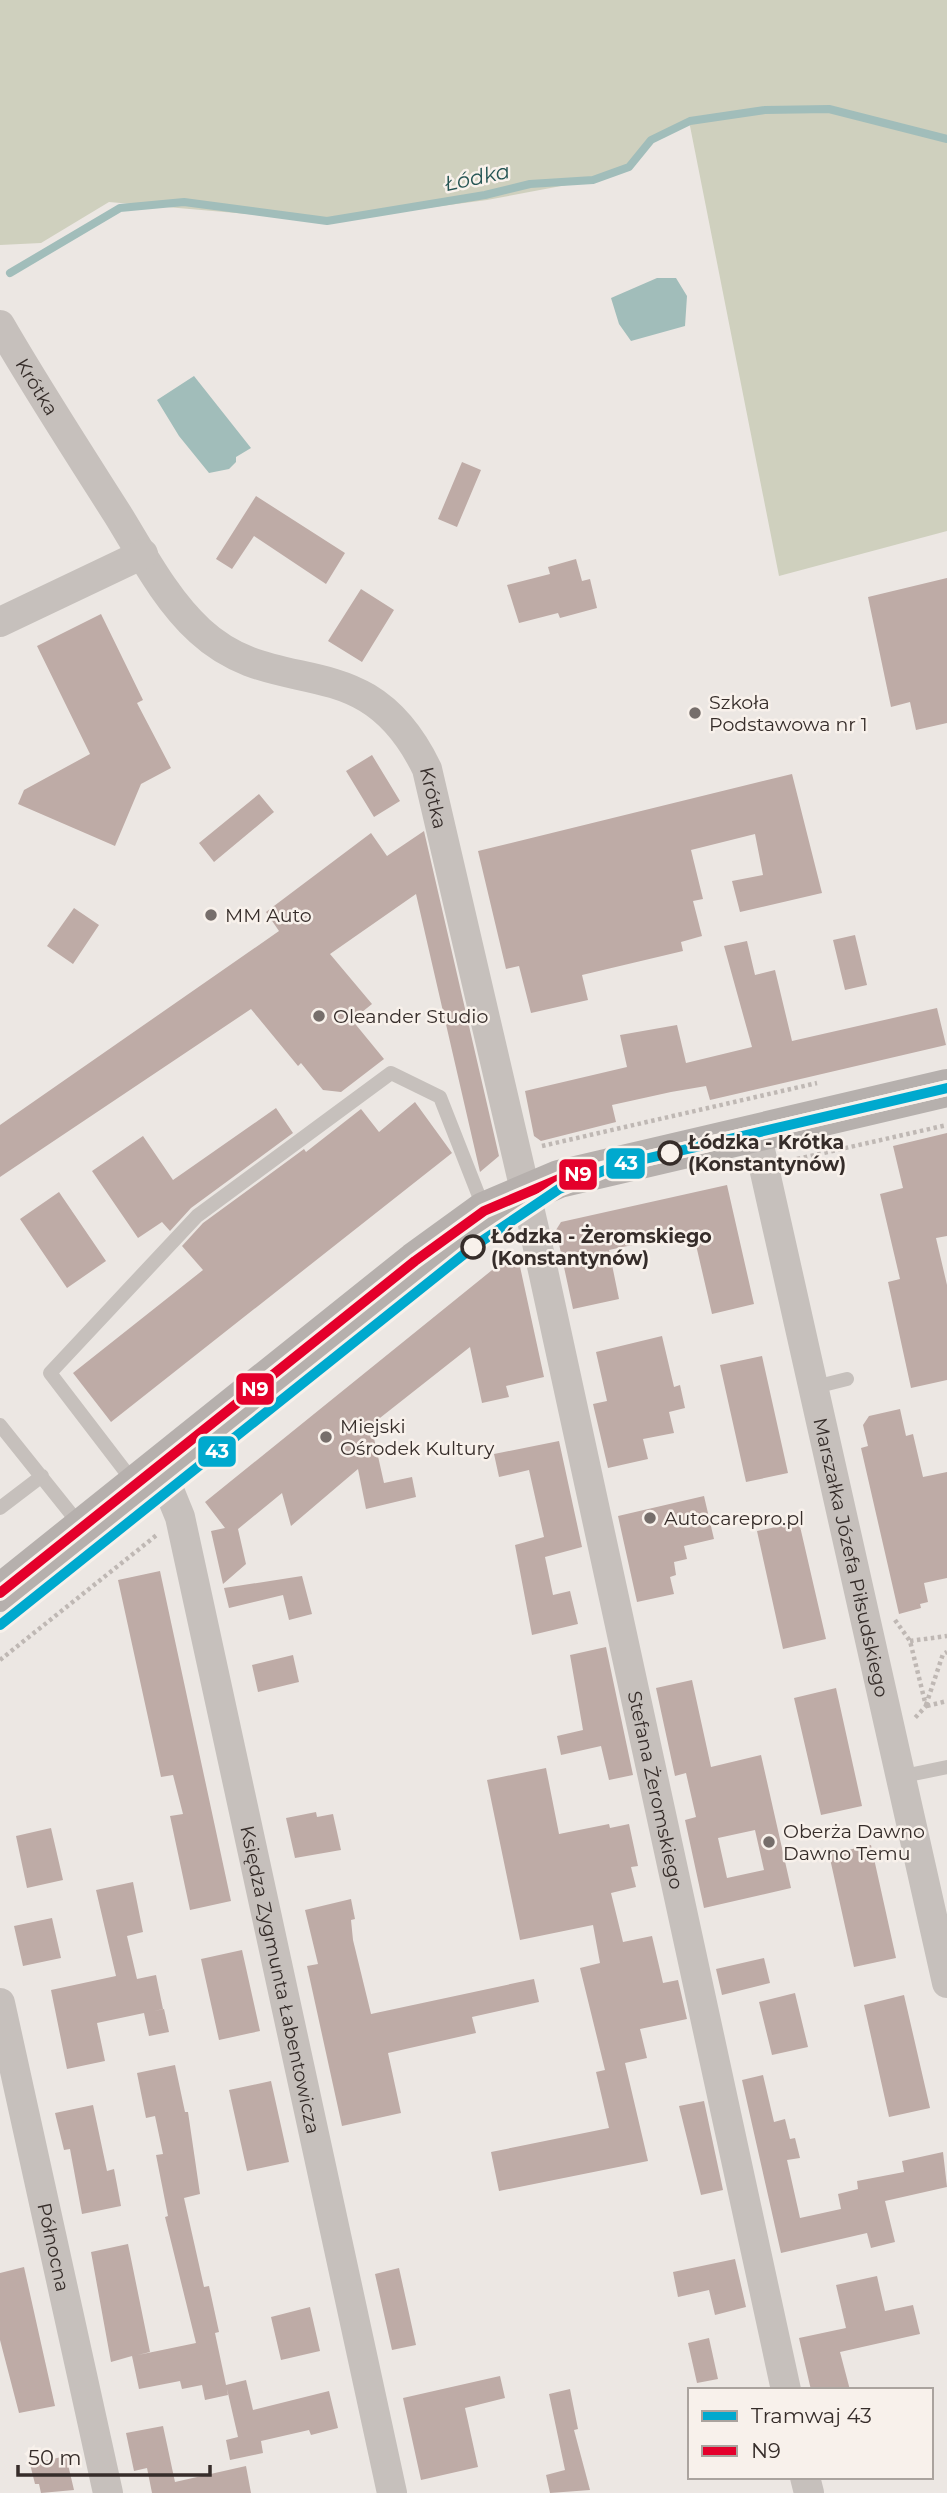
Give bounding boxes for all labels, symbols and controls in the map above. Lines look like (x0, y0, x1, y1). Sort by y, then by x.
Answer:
water label: Łódka (442, 158, 512, 196)
street label: Krótka (11, 354, 63, 420)
place label: Szkoła Podstawowa nr 1 (709, 691, 868, 736)
marker: Szkoła Podstawowa nr 1 (687, 705, 703, 721)
street label: Krótka (415, 765, 452, 831)
place label: MM Auto (225, 904, 312, 927)
marker: MM Auto (203, 907, 219, 923)
place label: Oleander Studio (333, 1005, 488, 1028)
marker: Oleander Studio (311, 1008, 327, 1024)
place label: Łódzka - Krótka (Konstantynów) (687, 1131, 846, 1176)
marker: Łódzka - Krótka (Konstantynów) (658, 1141, 682, 1165)
line badge: 43 (605, 1147, 646, 1180)
text: 43 (614, 1152, 638, 1175)
line badge: N9 (558, 1158, 598, 1191)
text: N9 (564, 1163, 592, 1186)
place label: Łódzka - Żeromskiego (Konstantynów) (490, 1224, 712, 1270)
marker: Łódzka - Żeromskiego (Konstantynów) (461, 1235, 485, 1259)
line badge: N9 (235, 1372, 275, 1406)
text: N9 (241, 1378, 269, 1401)
place label: Miejski Ośrodek Kultury (340, 1415, 495, 1460)
street label: Marszałka Józefa Piłsudskiego (809, 1415, 894, 1699)
marker: Miejski Ośrodek Kultury (318, 1429, 334, 1445)
line badge: 43 (197, 1435, 237, 1468)
text: 43 (205, 1440, 229, 1463)
place label: Autocarepro.pl (664, 1507, 804, 1530)
marker: Autocarepro.pl (642, 1510, 658, 1526)
street label: Stefana Żeromskiego (623, 1689, 689, 1892)
place label: Oberża Dawno Dawno Temu (783, 1820, 925, 1865)
street label: Księdza Zygmunta Łabentowicza (236, 1823, 325, 2136)
marker: Oberża Dawno Dawno Temu (761, 1834, 777, 1850)
street label: Północna (33, 2201, 75, 2294)
legend (688, 2388, 933, 2479)
text: Tramwaj 43 (751, 2403, 872, 2428)
scale bar (18, 2434, 210, 2478)
text: N9 (751, 2438, 781, 2463)
text: 50 m (28, 2445, 82, 2470)

